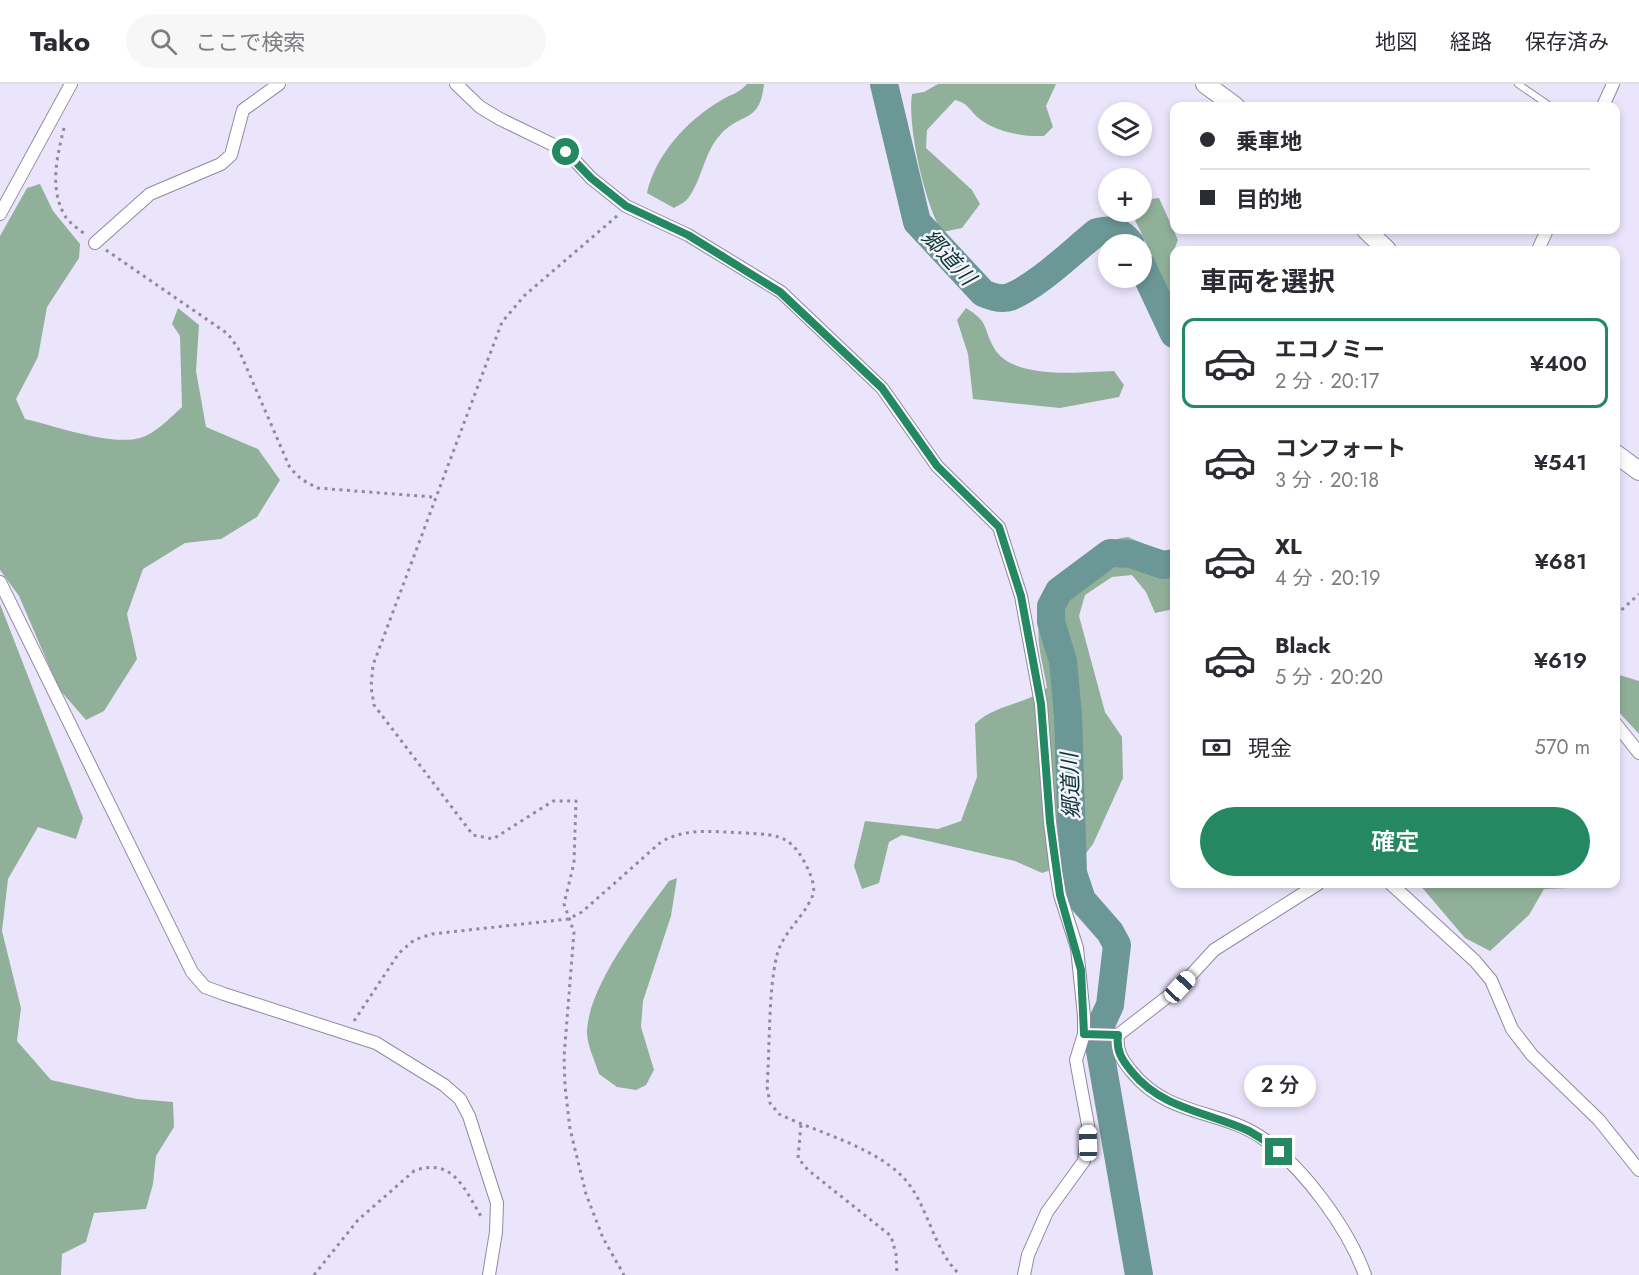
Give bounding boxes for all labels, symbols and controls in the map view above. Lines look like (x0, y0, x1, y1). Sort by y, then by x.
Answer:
search box (126, 14, 546, 68)
text: Tako (30, 21, 90, 62)
icon: search (147, 25, 180, 58)
text: ここで検索 (195, 26, 305, 58)
text: 地図 (1375, 27, 1417, 57)
text: 経路 (1450, 27, 1492, 57)
text: 保存済み (1525, 27, 1609, 57)
map controls (1098, 102, 1152, 288)
button: layers (1098, 102, 1152, 156)
text: 乗車地 (1236, 125, 1302, 157)
route start (552, 138, 579, 165)
button: + (1098, 168, 1152, 222)
text: 目的地 (1236, 183, 1302, 215)
water label: 郷道川 (915, 222, 985, 294)
button: − (1098, 234, 1152, 288)
text: 車両を選択 (1200, 262, 1335, 301)
text: エコノミー (1275, 333, 1385, 365)
icon: car (1203, 336, 1257, 390)
text: ¥400 (1530, 347, 1587, 379)
text: 2 分 · 20:17 (1275, 367, 1379, 396)
text: コンフォート (1275, 432, 1406, 464)
icon: car (1203, 435, 1257, 489)
text: ¥541 (1534, 446, 1587, 478)
text: 3 分 · 20:18 (1275, 466, 1379, 495)
text: XL (1275, 530, 1302, 562)
icon: car (1203, 534, 1257, 588)
text: ¥681 (1535, 545, 1587, 577)
text: 4 分 · 20:19 (1275, 564, 1381, 593)
text: Black (1275, 629, 1331, 661)
icon: car (1203, 633, 1257, 687)
text: ¥619 (1534, 644, 1587, 676)
text: 5 分 · 20:20 (1275, 663, 1383, 692)
icon: cash (1200, 731, 1233, 764)
text: 現金 (1248, 732, 1292, 764)
text: 570 m (1535, 733, 1590, 762)
water label: 郷道川 (1053, 750, 1087, 820)
button: 確定 (1200, 807, 1590, 876)
car (1161, 968, 1199, 1006)
callout: 2 分 (1243, 1065, 1315, 1107)
text: 2 分 (1261, 1071, 1299, 1100)
car (1079, 1125, 1097, 1161)
route end (1265, 1138, 1292, 1165)

